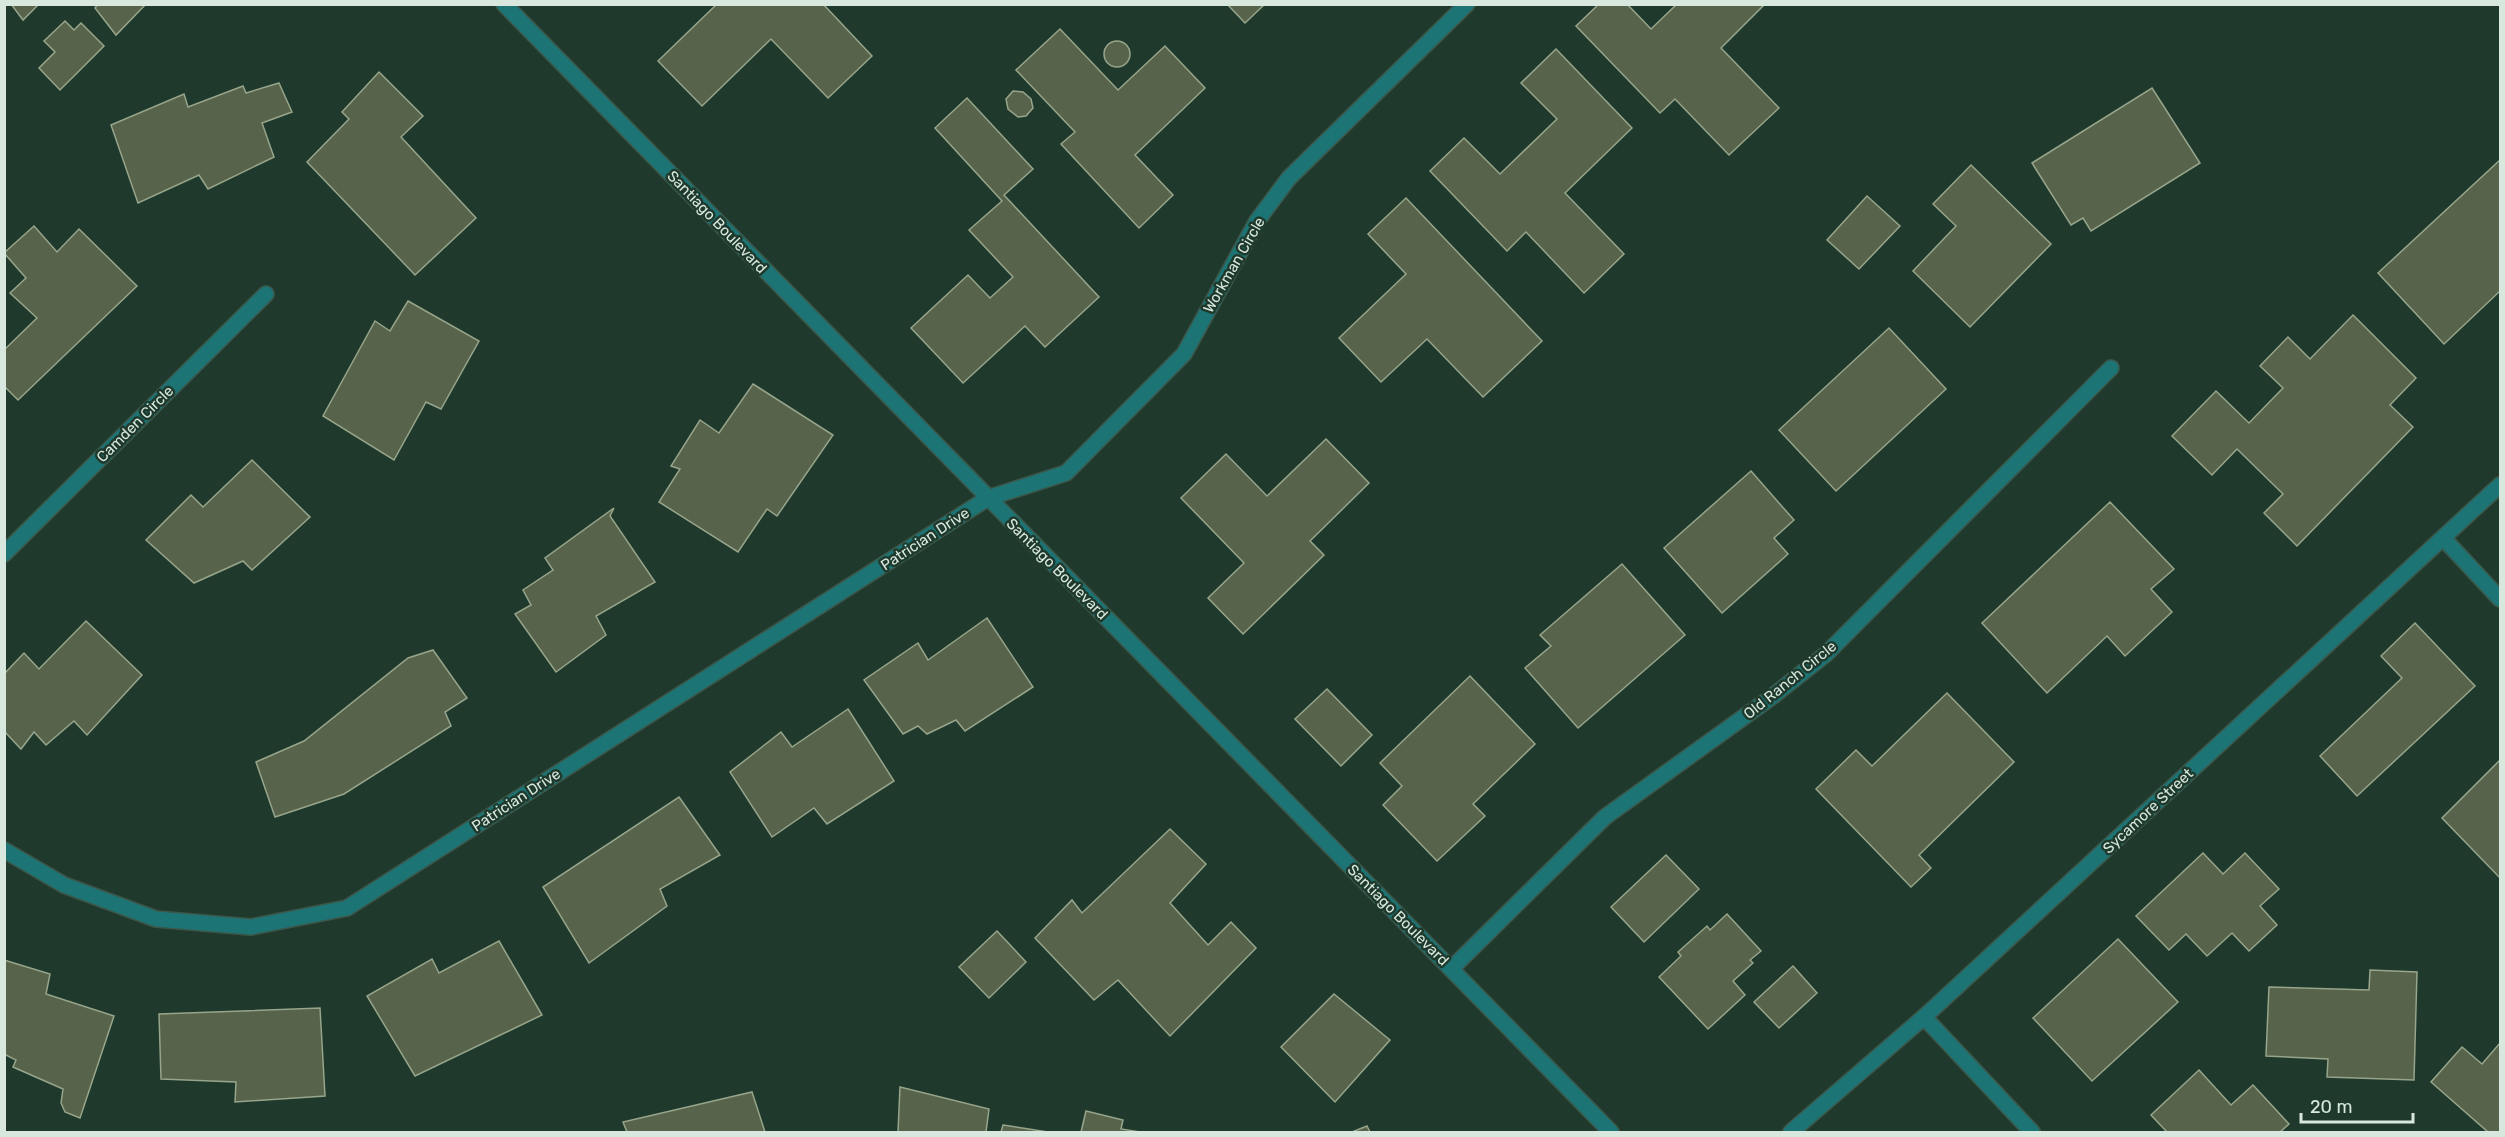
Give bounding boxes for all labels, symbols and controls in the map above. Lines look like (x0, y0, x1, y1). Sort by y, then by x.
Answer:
street label: Santiago Boulevard (663, 167, 771, 277)
street label: Workman Circle (1199, 214, 1269, 316)
street label: Camden Circle (93, 382, 177, 466)
street label: Patrician Drive (877, 504, 973, 574)
street label: Santiago Boulevard (1003, 515, 1111, 623)
street label: Old Ranch Circle (1740, 637, 1840, 723)
street label: Sycamore Street (2099, 764, 2197, 857)
street label: Patrician Drive (468, 765, 564, 835)
street label: Santiago Boulevard (1344, 861, 1452, 969)
scale bar (2301, 1086, 2414, 1124)
text: 20 m (2310, 1096, 2352, 1118)

